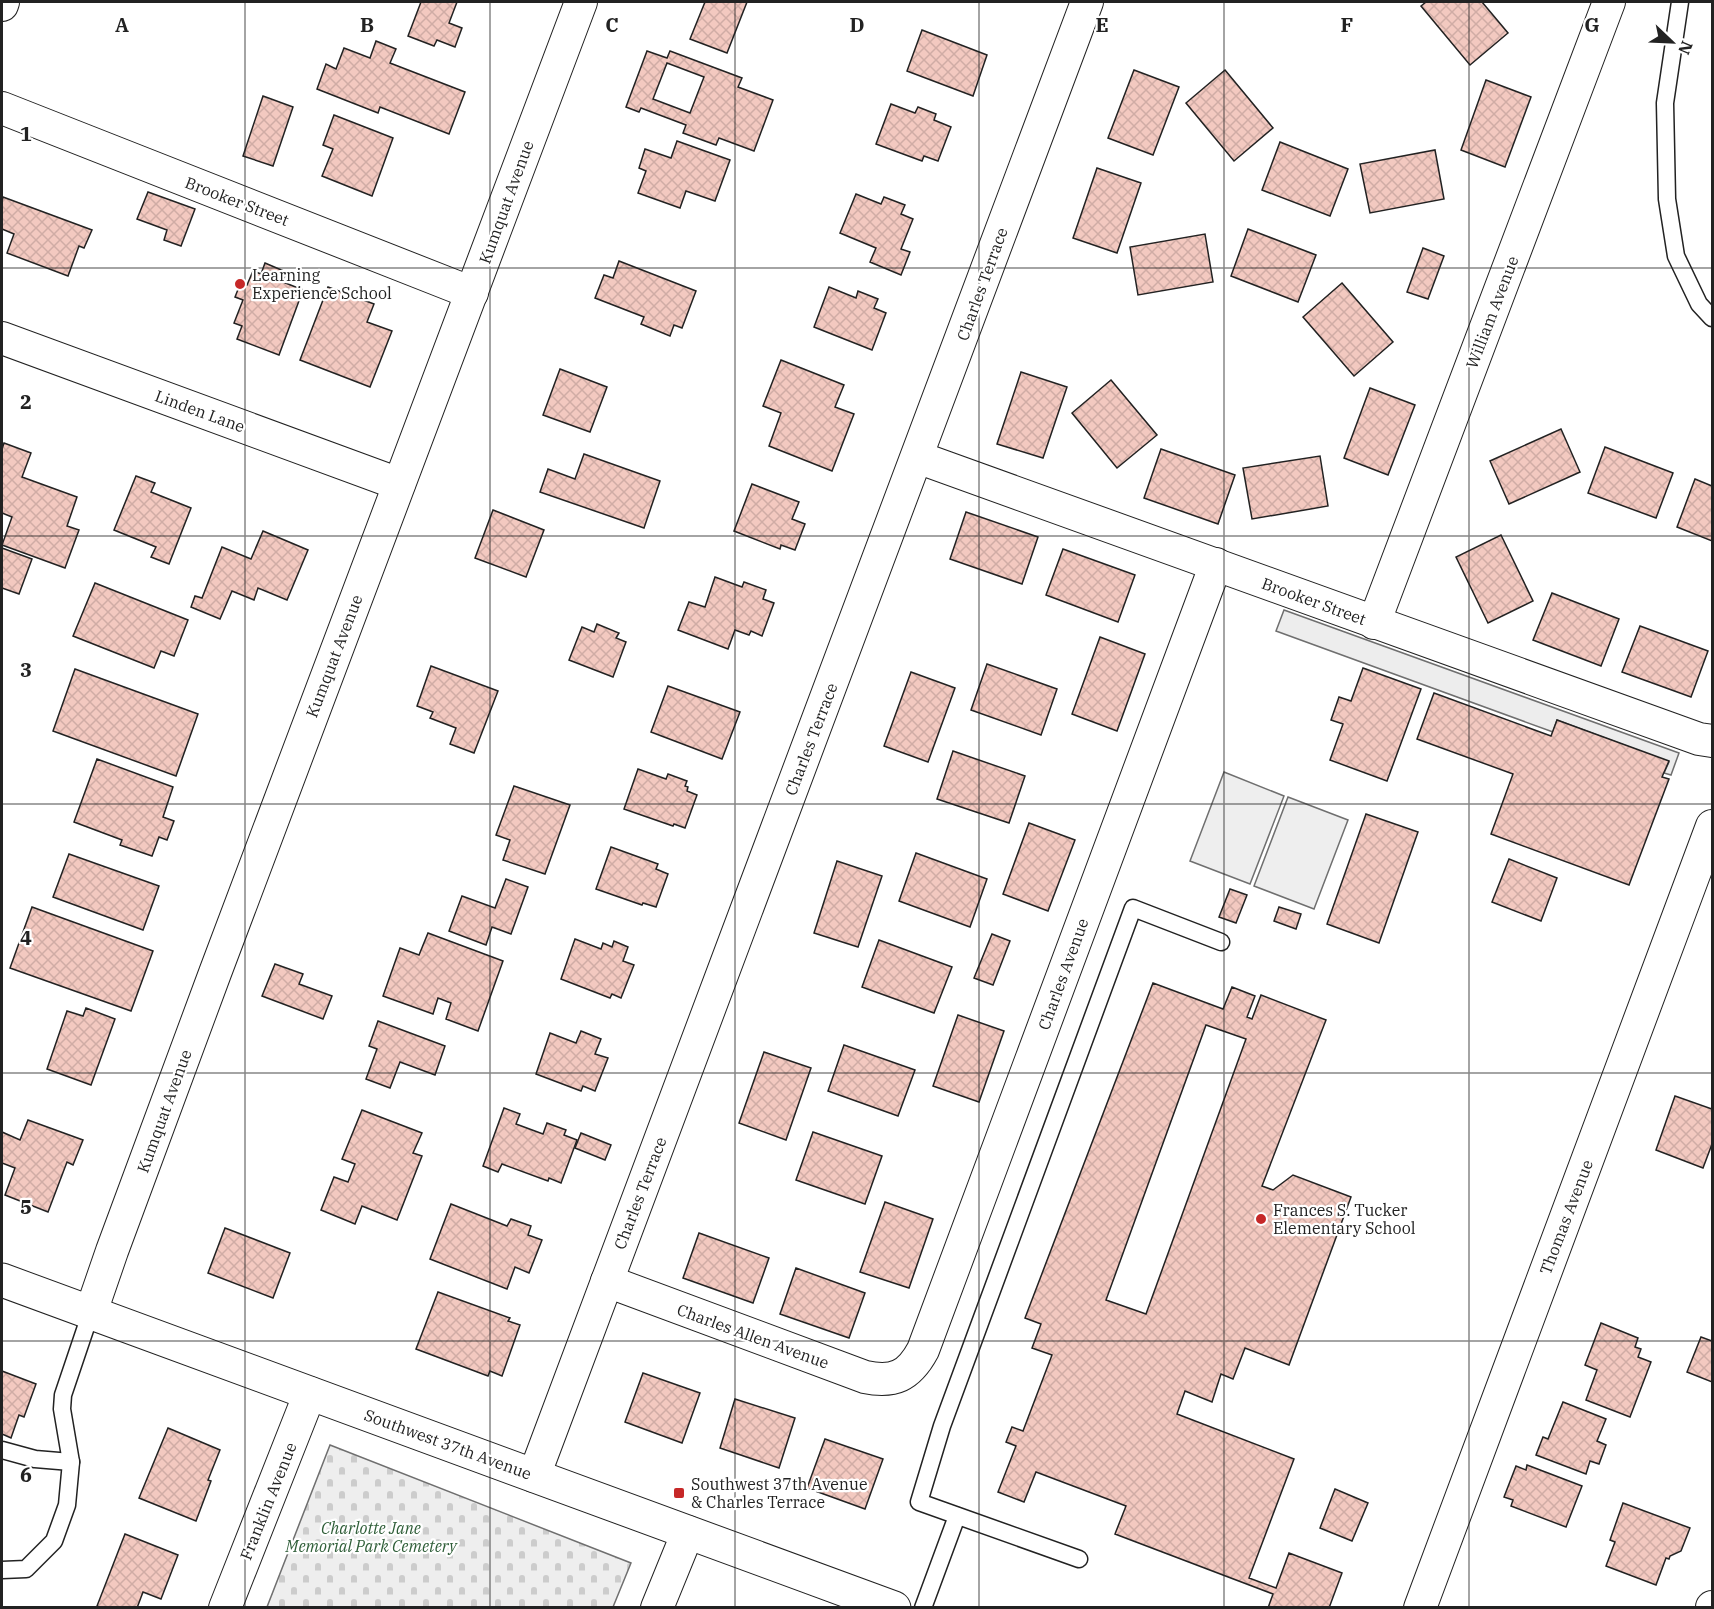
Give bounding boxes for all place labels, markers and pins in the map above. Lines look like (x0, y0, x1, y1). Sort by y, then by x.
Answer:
place label: Learning Experience School (252, 265, 392, 303)
marker: Learning Experience School (233, 277, 247, 291)
place label: Frances S. Tucker Elementary School (1273, 1200, 1416, 1238)
marker: Frances S. Tucker Elementary School (1254, 1212, 1268, 1226)
place label: Southwest 37th Avenue & Charles Terrace (691, 1474, 868, 1512)
marker: Southwest 37th Avenue & Charles Terrace (672, 1486, 686, 1500)

